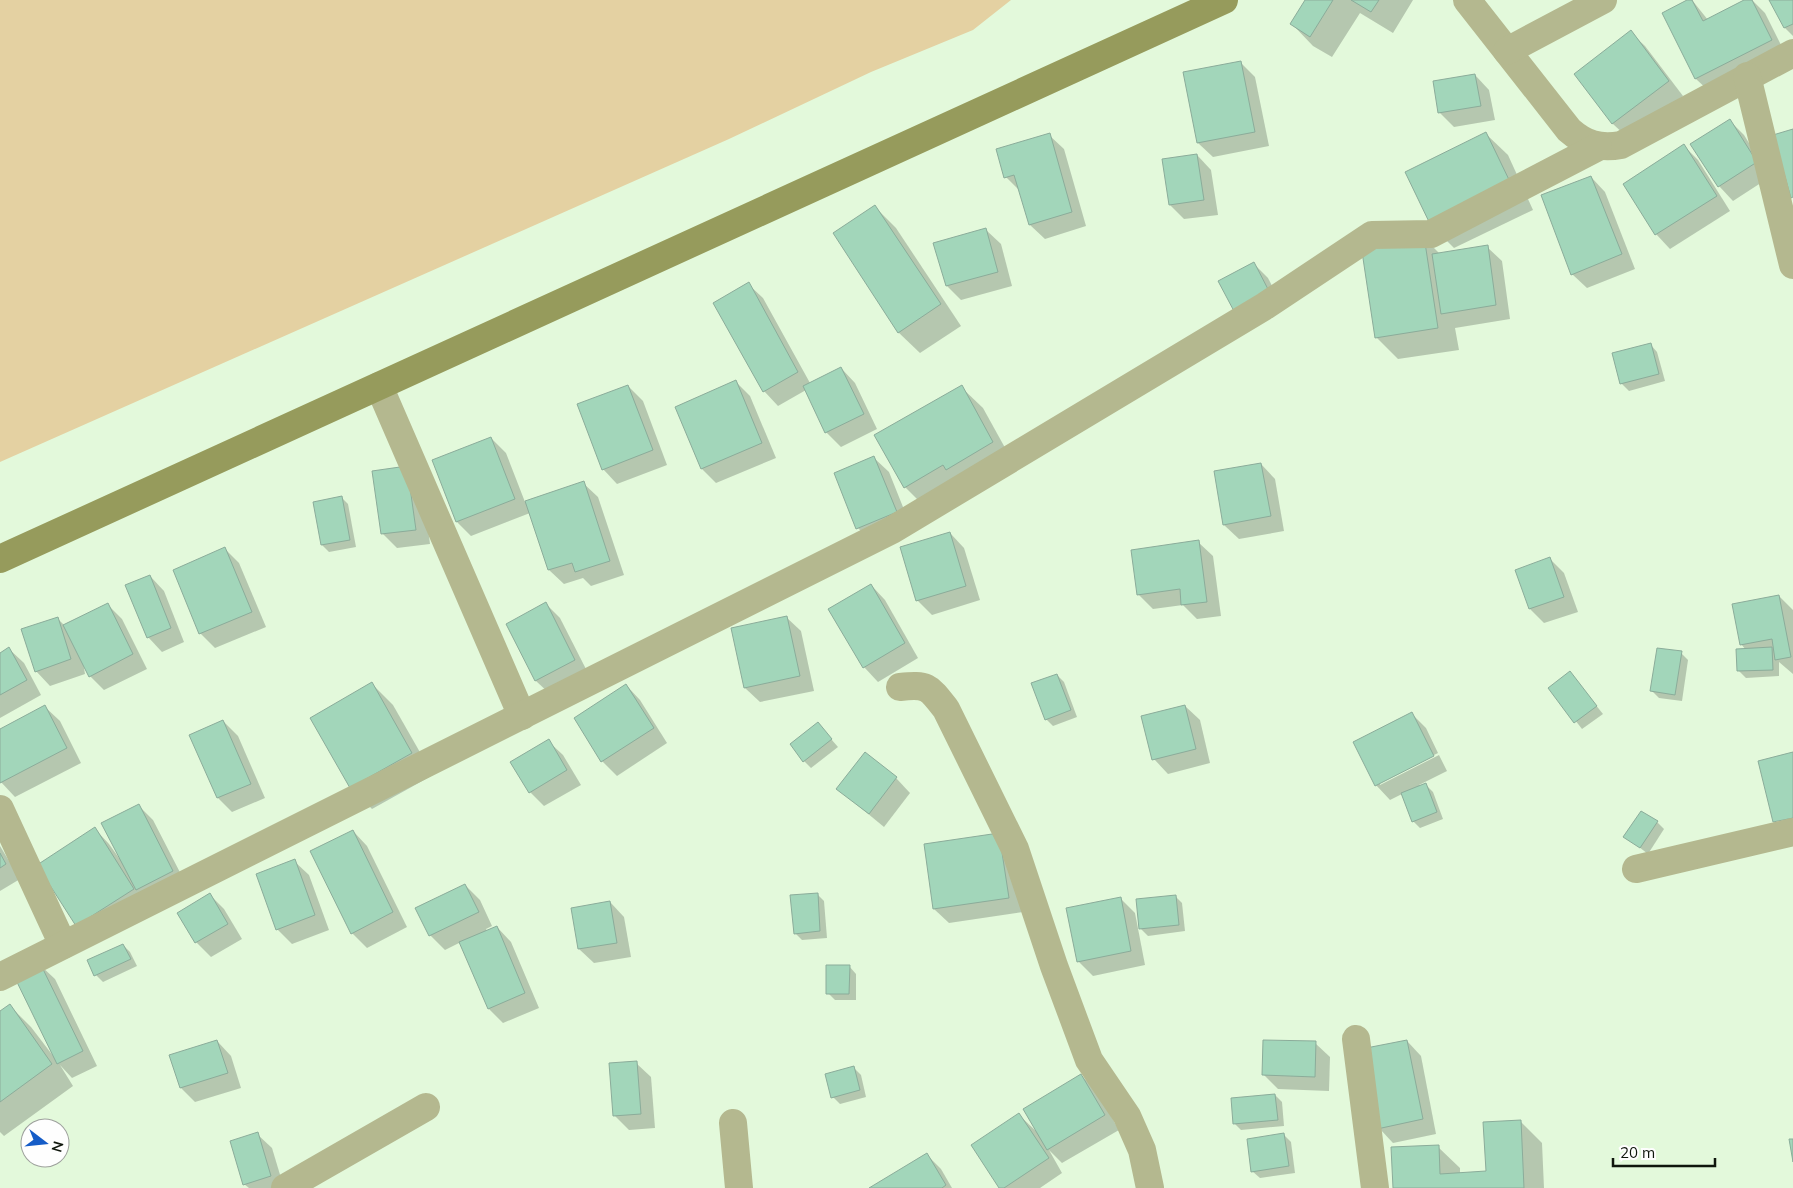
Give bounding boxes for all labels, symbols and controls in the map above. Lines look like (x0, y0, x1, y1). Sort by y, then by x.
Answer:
north arrow (20, 1118, 70, 1168)
scale bar (1613, 1136, 1716, 1168)
text: N (47, 1139, 68, 1154)
text: 20 m (1620, 1143, 1655, 1162)

